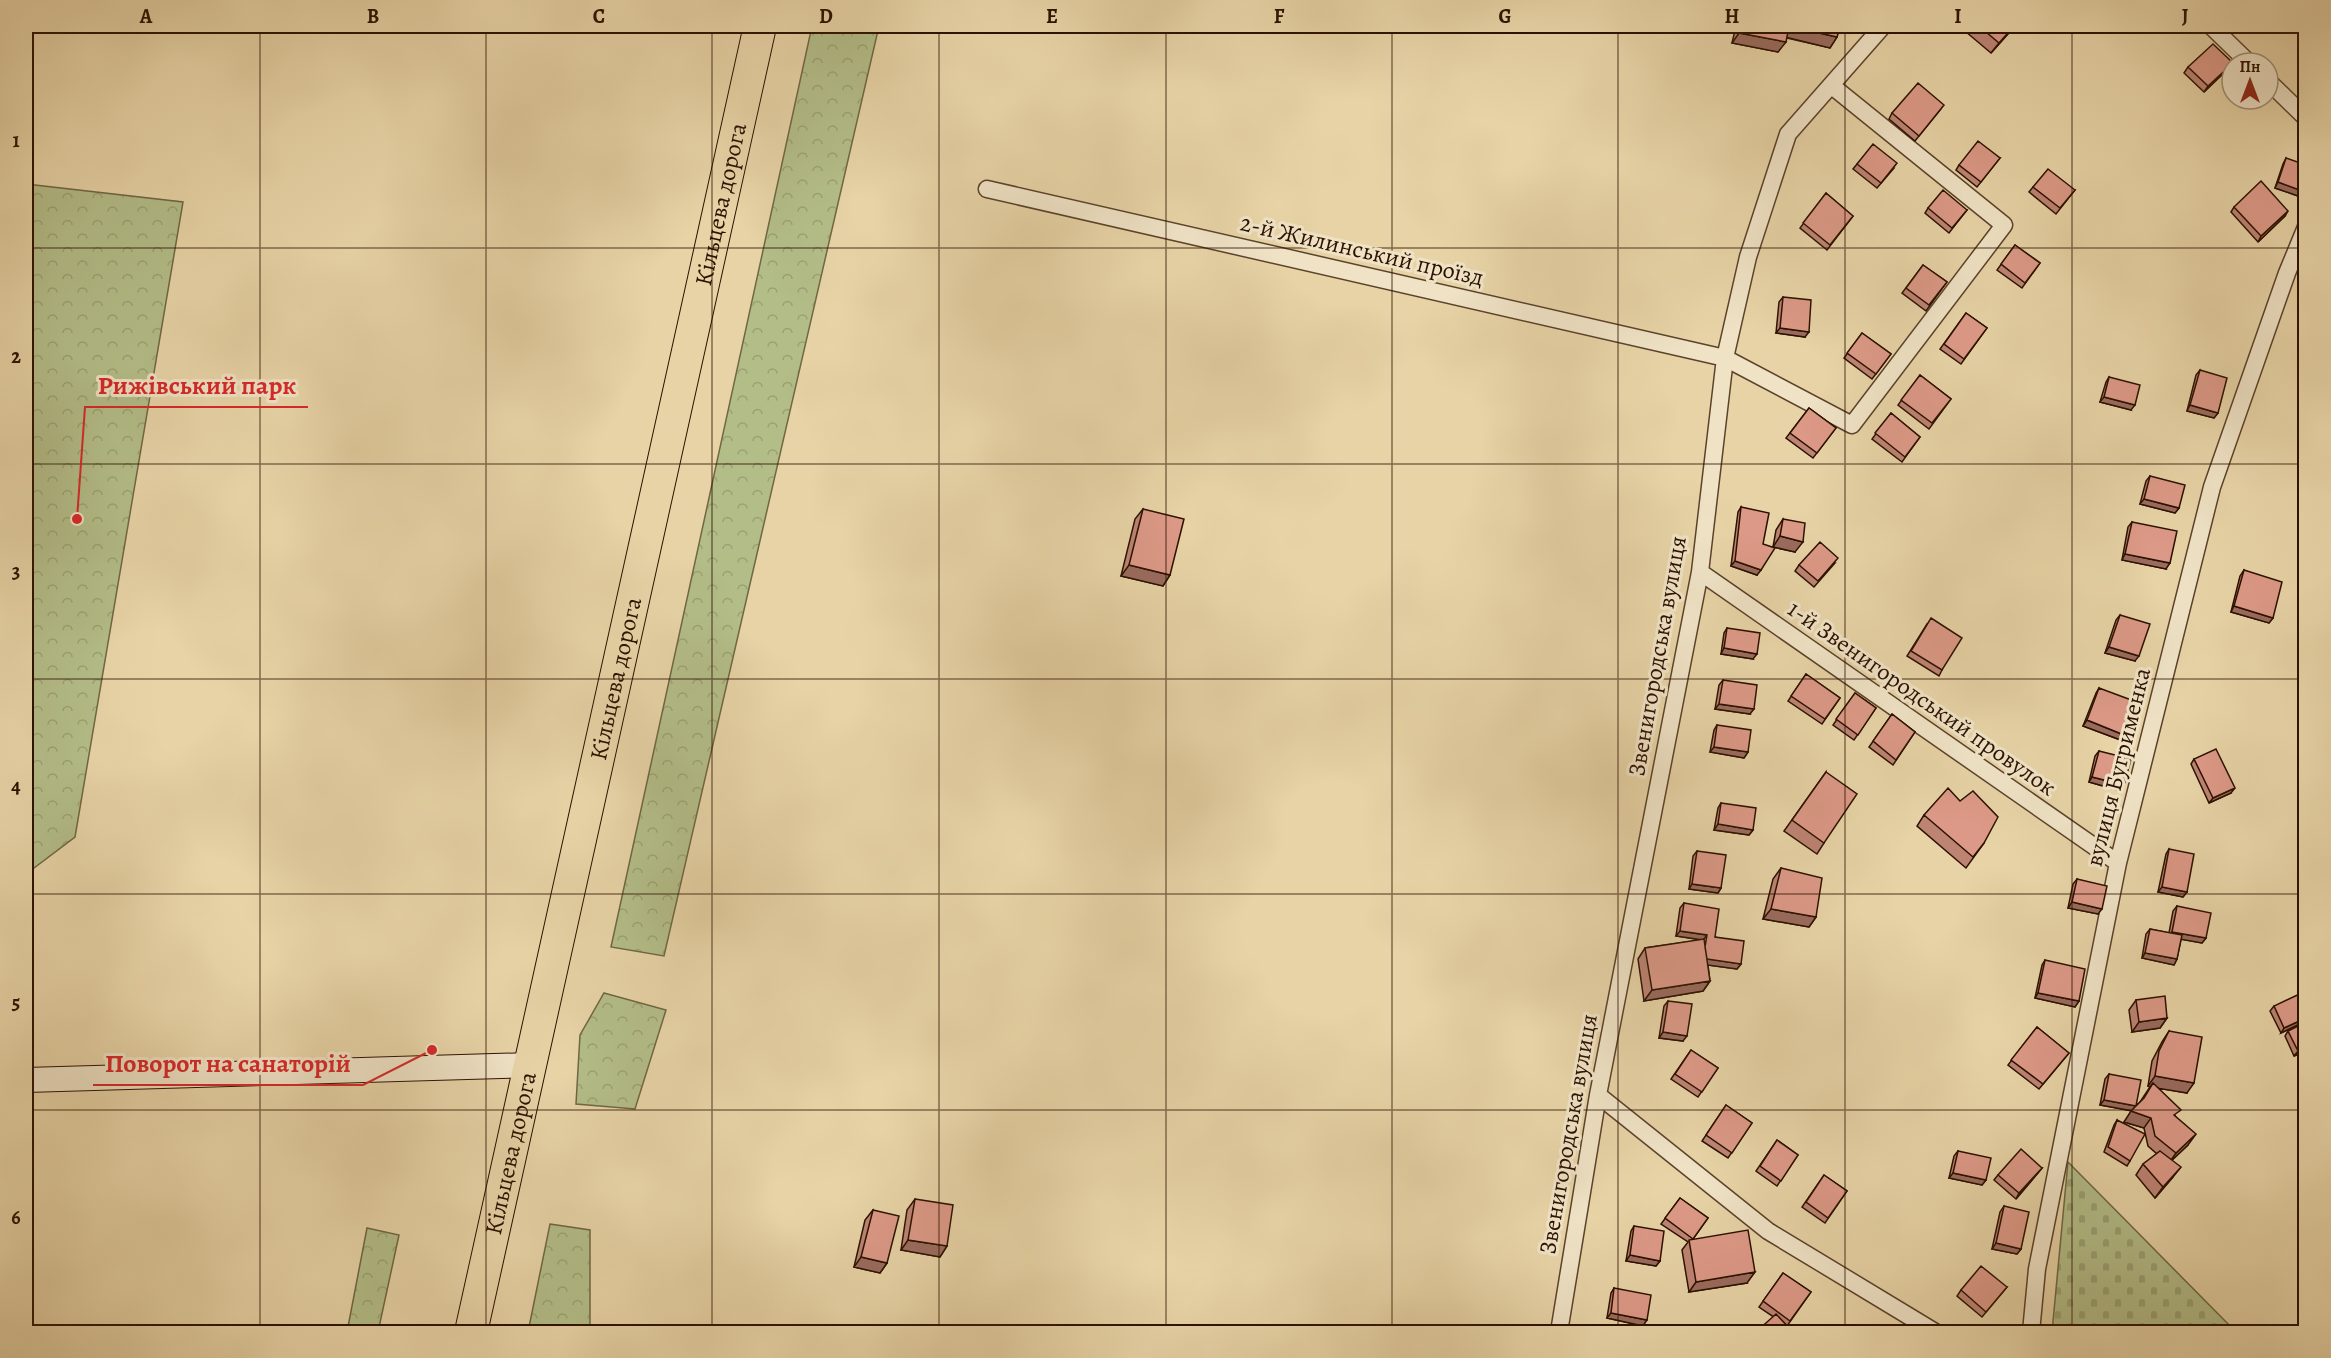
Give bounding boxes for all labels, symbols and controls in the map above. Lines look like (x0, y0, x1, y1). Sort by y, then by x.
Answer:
text: A (139, 3, 153, 30)
text: B (367, 3, 379, 30)
text: C (593, 3, 605, 30)
text: D (819, 3, 833, 30)
text: E (1046, 3, 1058, 30)
text: F (1274, 3, 1285, 30)
text: G (1498, 3, 1512, 30)
text: H (1725, 3, 1740, 30)
text: I (1954, 3, 1962, 30)
text: J (2182, 3, 2189, 30)
north arrow (2220, 51, 2280, 111)
text: Пн (2240, 56, 2260, 78)
street label: Кільцева дорога (687, 120, 754, 289)
text: 1 (12, 127, 20, 154)
street label: 2-й Жилинський проїзд (1237, 206, 1487, 294)
text: 2 (11, 343, 21, 370)
callout: Рижівський парк (85, 363, 308, 407)
text: Рижівський парк (98, 368, 296, 403)
street label: Звенигородська вулиця (1620, 533, 1694, 779)
text: 3 (12, 558, 20, 585)
street label: 1-й Звенигородський провулок (1781, 593, 2063, 803)
street label: Кільцева дорога (582, 594, 649, 763)
street label: вулиця Бугрименка (2078, 664, 2158, 870)
text: 4 (11, 773, 21, 800)
text: 5 (12, 989, 20, 1016)
street label: Звенигородська вулиця (1531, 1011, 1605, 1257)
callout: Поворот на санаторій (93, 1041, 363, 1085)
text: Поворот на санаторій (105, 1046, 351, 1081)
street label: Кільцева дорога (477, 1069, 544, 1238)
text: 6 (11, 1204, 21, 1231)

